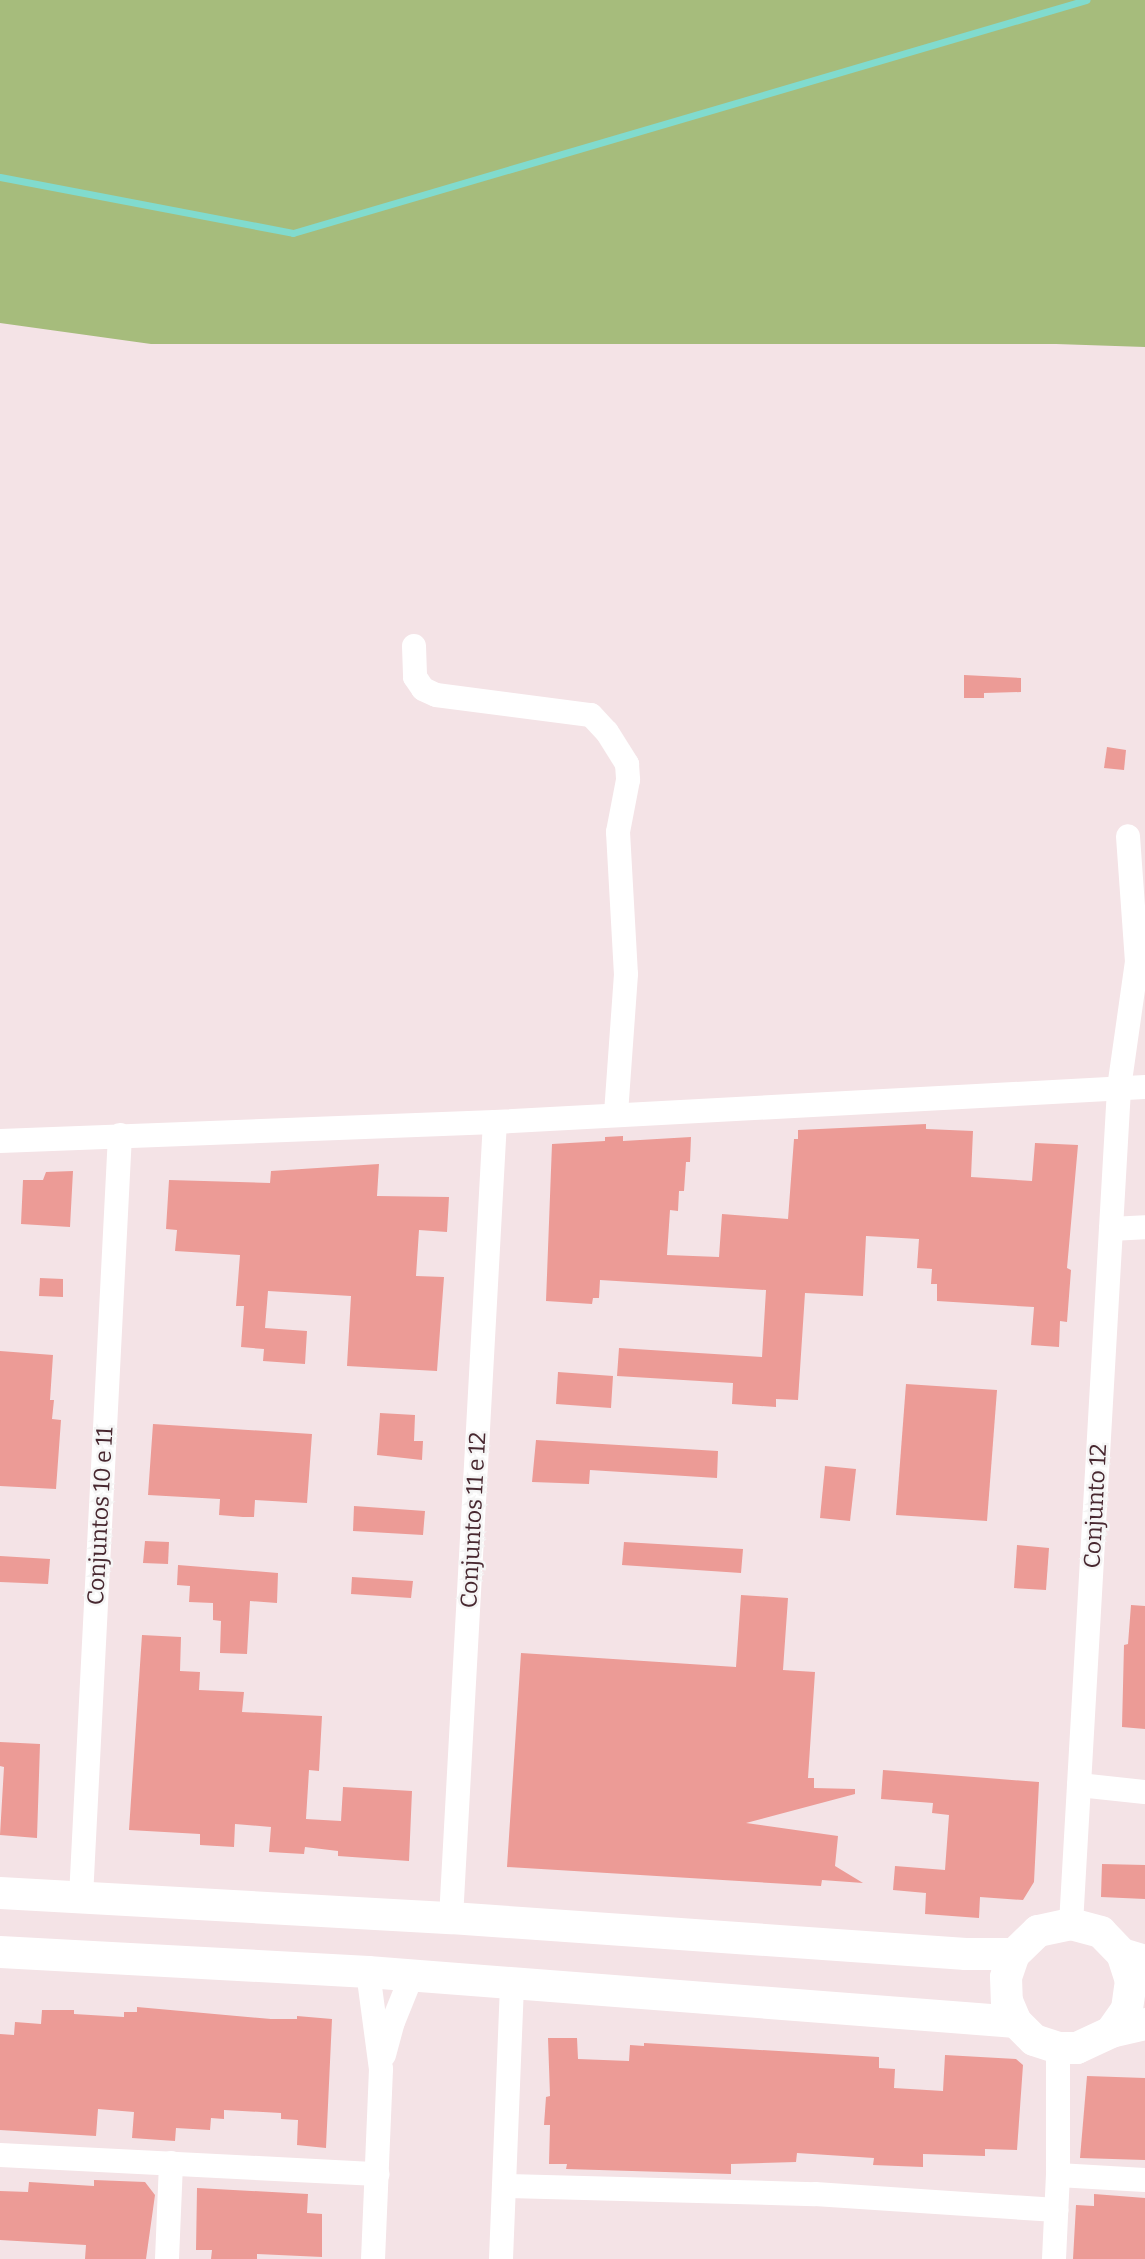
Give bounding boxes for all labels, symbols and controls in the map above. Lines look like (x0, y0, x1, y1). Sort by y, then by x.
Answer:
street label: Conjuntos 10 e 11 (82, 1426, 118, 1606)
street label: Conjuntos 11 e 12 (455, 1431, 491, 1609)
street label: Conjunto 12 (1078, 1443, 1112, 1569)

